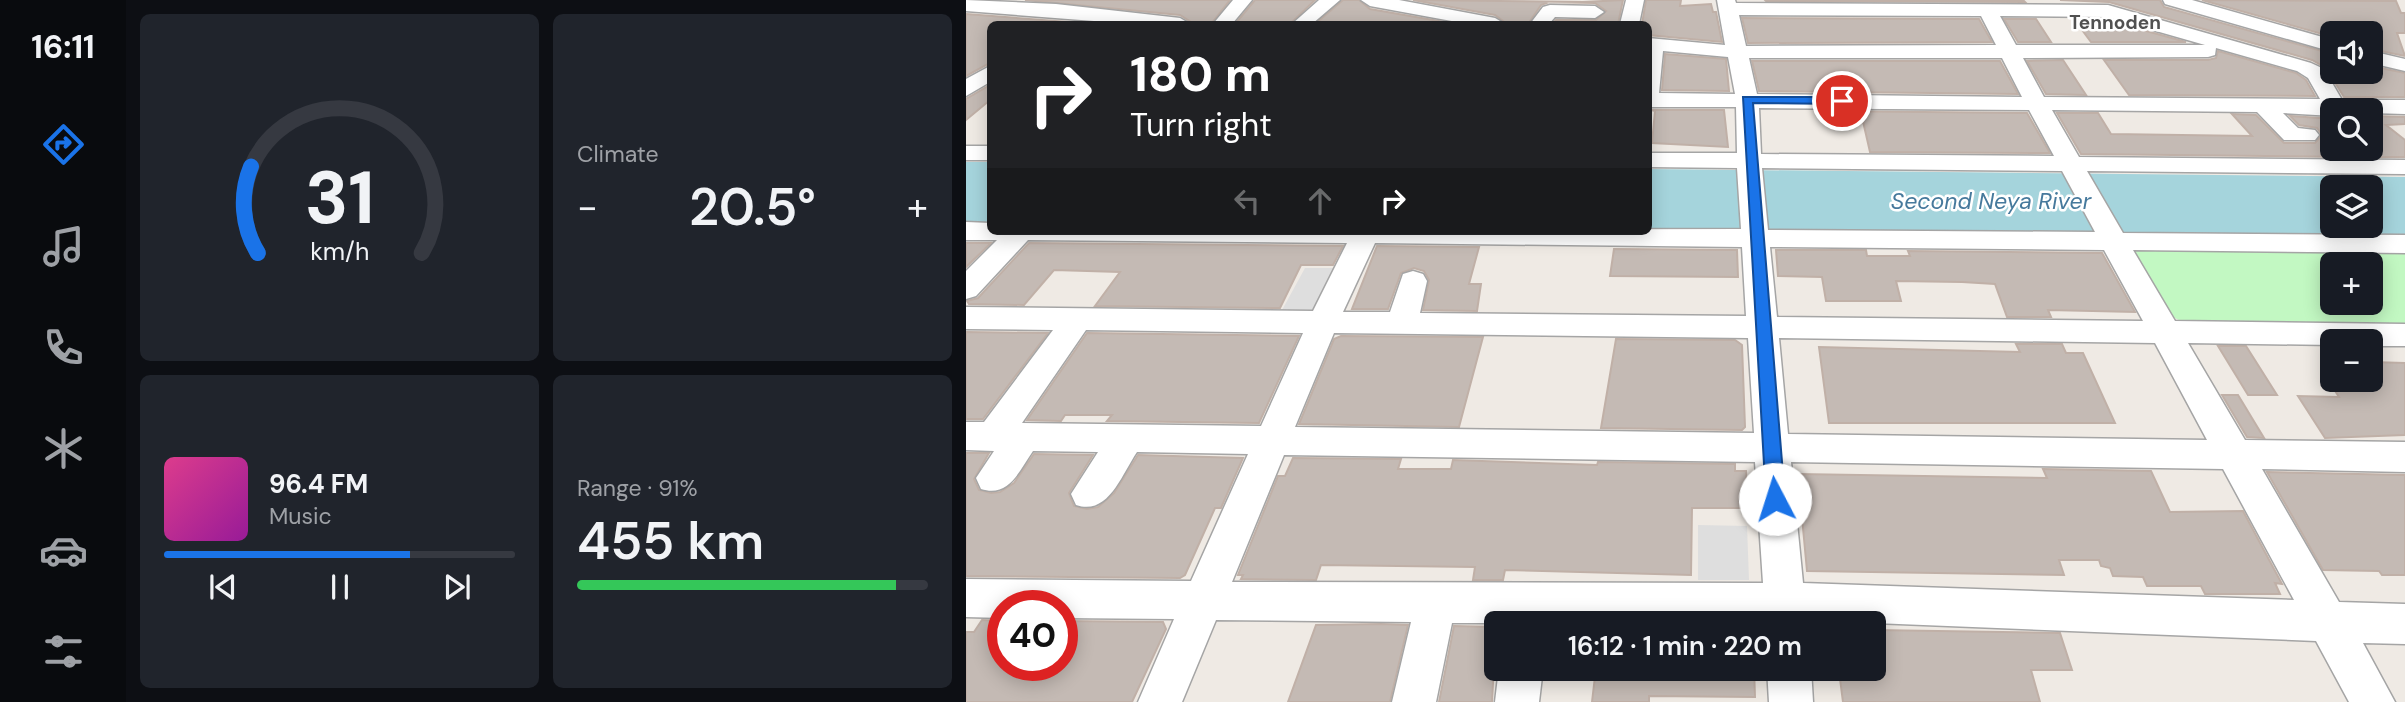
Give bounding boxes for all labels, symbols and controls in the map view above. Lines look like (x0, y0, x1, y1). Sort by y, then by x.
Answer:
district label: Tennoden (2069, 10, 2161, 35)
map controls (2320, 21, 2383, 392)
button: sound (2320, 21, 2383, 84)
text: 16:11 (31, 26, 95, 68)
text: 180 m (1130, 42, 1271, 106)
icon: right (1015, 49, 1106, 140)
pin (1812, 71, 1872, 131)
icon: arrive (1823, 82, 1861, 120)
button: search (2320, 98, 2383, 161)
text: Turn right (1130, 104, 1272, 146)
icon: directions (39, 120, 88, 169)
text: Climate (577, 139, 659, 169)
text: 31 (305, 152, 374, 247)
text: 20.5° (689, 173, 816, 241)
button: layers (2320, 175, 2383, 238)
text: − (577, 182, 598, 232)
text: + (907, 182, 928, 232)
icon: left (1228, 182, 1266, 220)
icon: ahead (1301, 182, 1339, 220)
icon: right (1374, 182, 1412, 220)
water label: Second Neya River (1891, 186, 2093, 216)
icon: music (39, 222, 88, 271)
text: km/h (310, 235, 369, 268)
button: + (2320, 252, 2383, 315)
icon: phone (39, 323, 88, 372)
button: − (2320, 329, 2383, 392)
icon: climate (39, 424, 88, 473)
position arrow (1738, 462, 1812, 536)
text: 96.4 FM (269, 467, 368, 501)
text: Range · 91% (577, 473, 698, 503)
text: Music (269, 501, 332, 531)
text: 455 km (577, 507, 764, 575)
icon: car (39, 526, 88, 575)
icon: previous (204, 568, 242, 606)
icon: pause (321, 568, 359, 606)
icon: next (438, 568, 476, 606)
speed limit sign: 40 (987, 590, 1078, 681)
icon: filters (39, 627, 88, 676)
text: 16:12 · 1 min · 220 m (1568, 629, 1802, 663)

